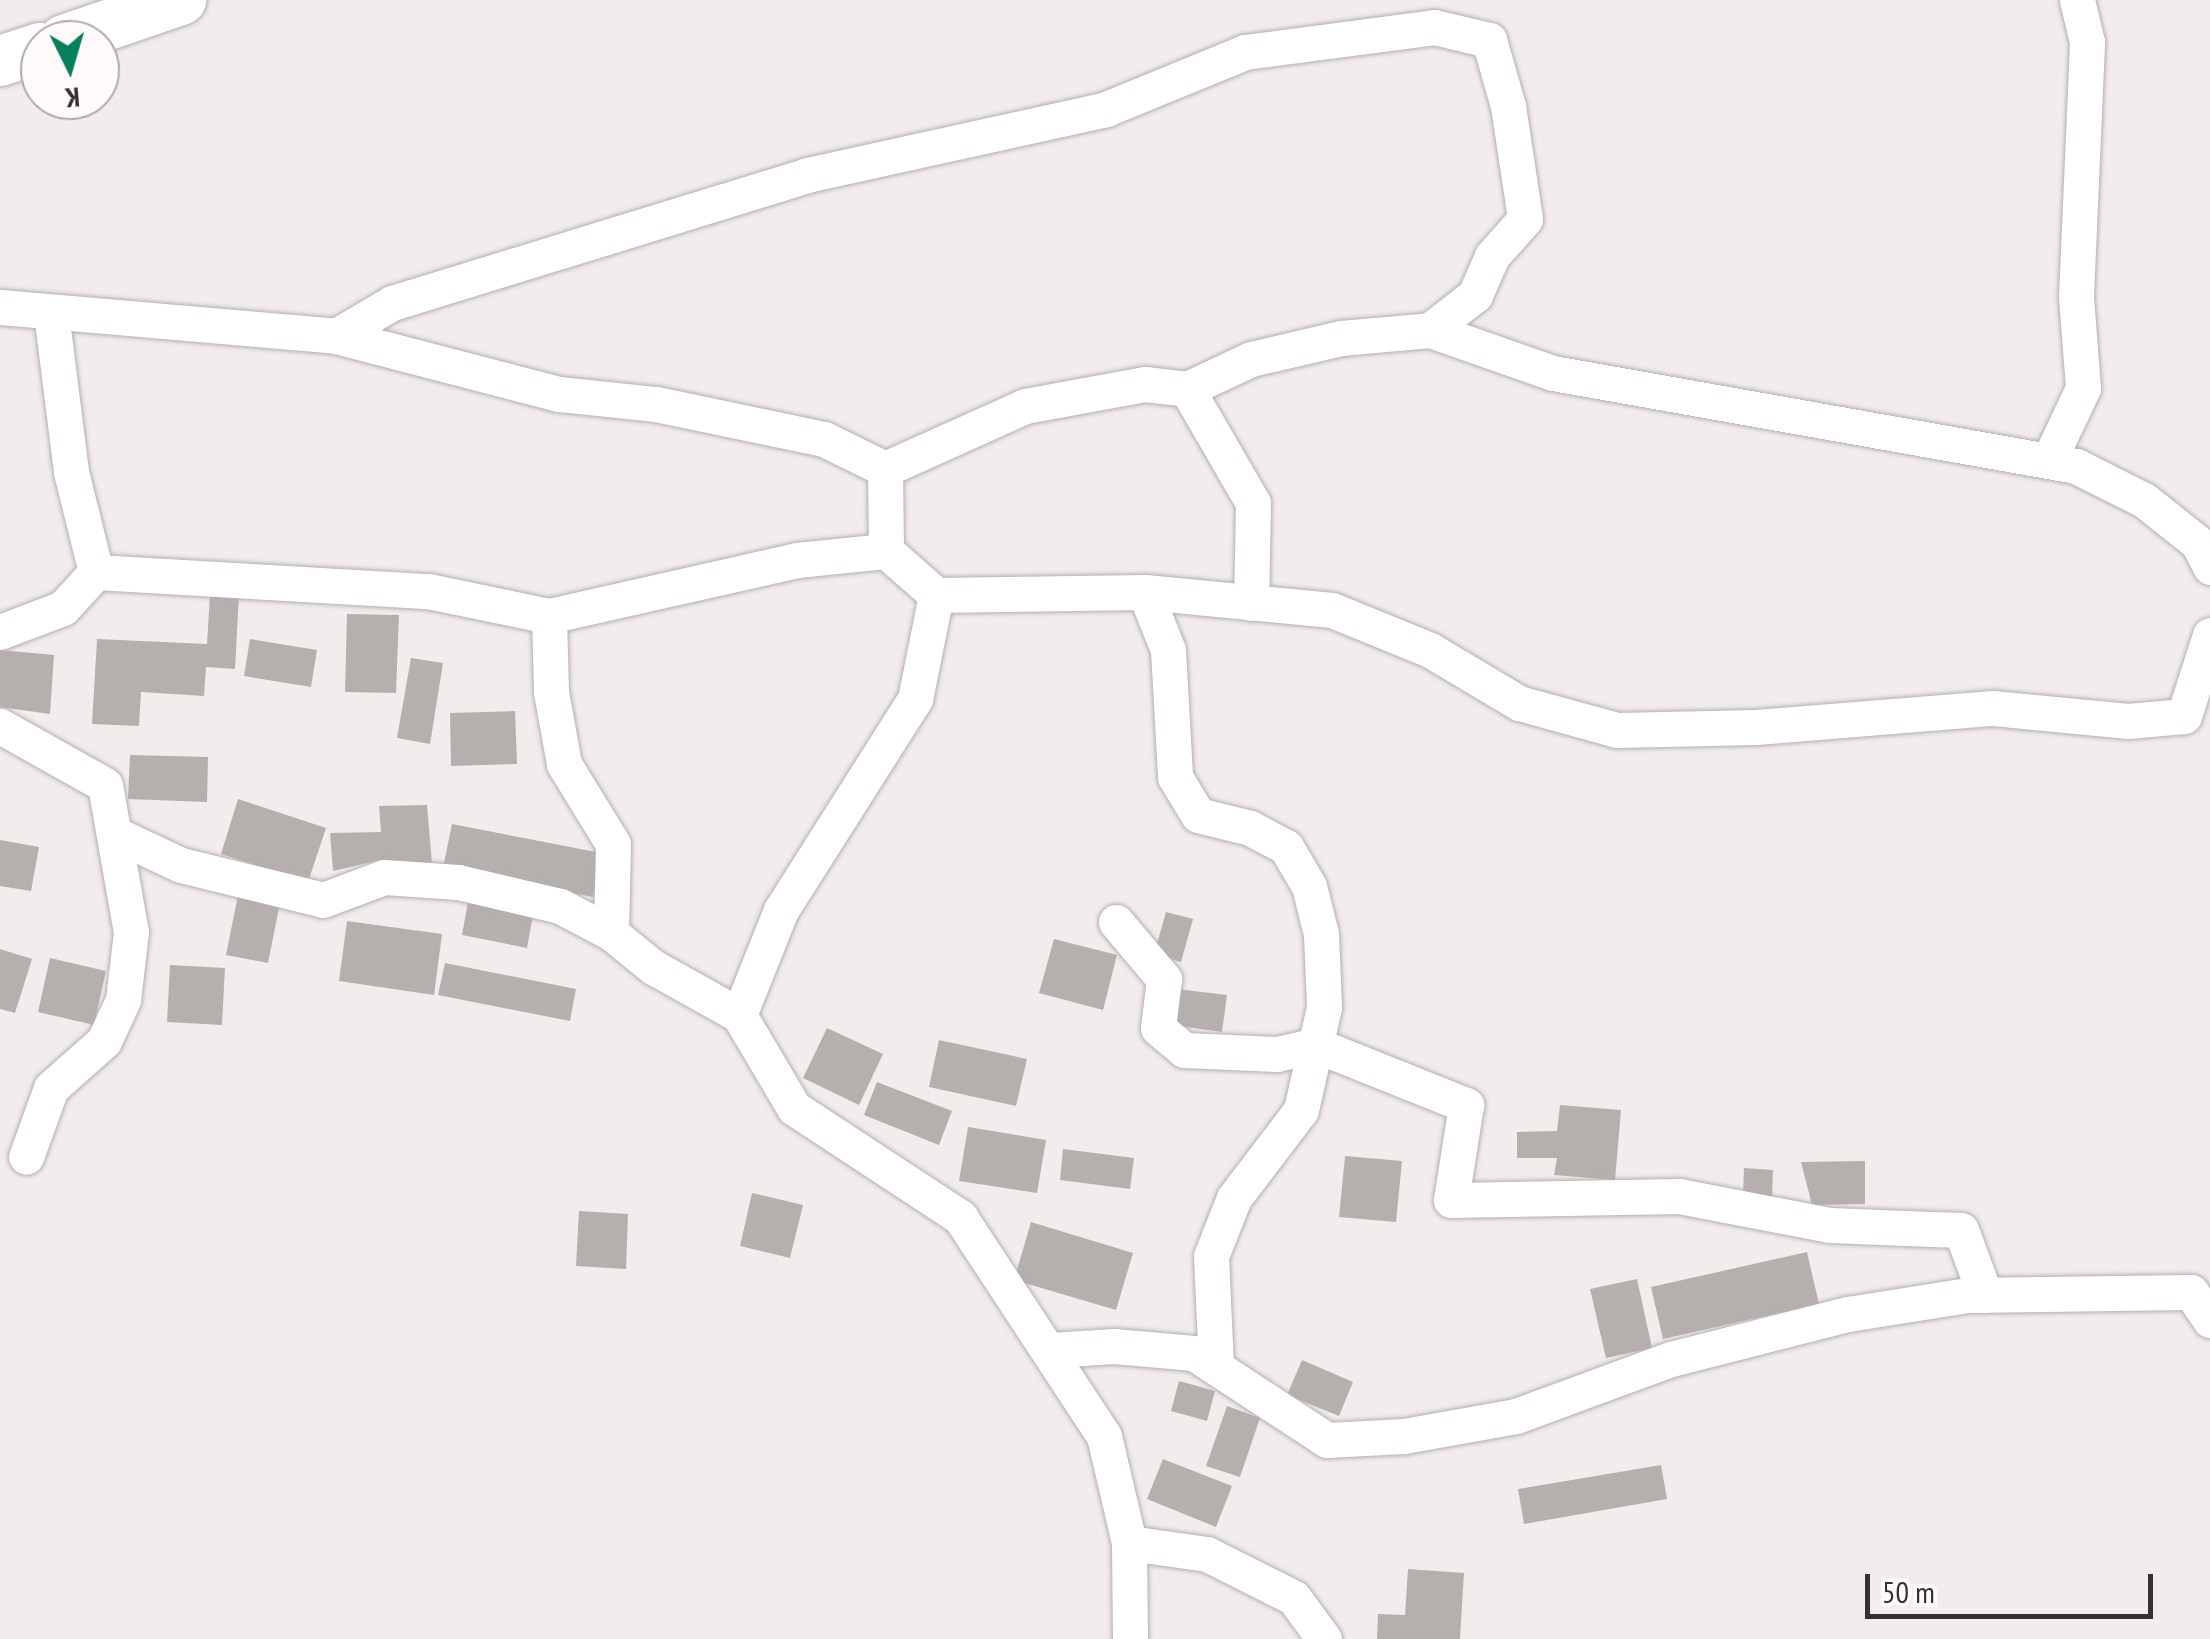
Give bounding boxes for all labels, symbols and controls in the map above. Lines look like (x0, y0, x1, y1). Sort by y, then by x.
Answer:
north arrow (20, 20, 120, 120)
text: K (64, 79, 81, 117)
scale bar (1870, 1554, 2158, 1616)
text: 50 m (1882, 1572, 1935, 1611)

